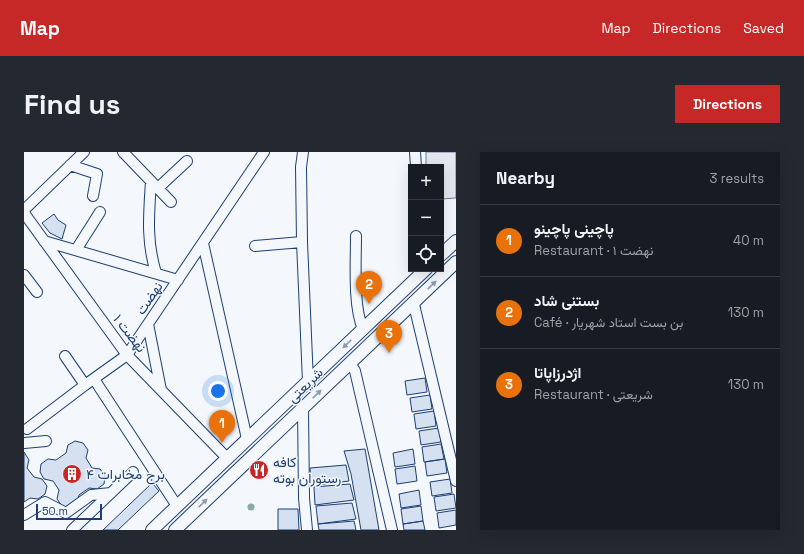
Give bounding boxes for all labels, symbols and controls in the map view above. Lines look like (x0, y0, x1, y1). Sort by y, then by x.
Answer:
text: Map (20, 16, 60, 41)
text: Map (601, 19, 631, 37)
text: Directions (653, 19, 721, 37)
text: Saved (743, 19, 784, 37)
button: Directions (675, 85, 780, 123)
text: Find us (24, 86, 121, 122)
map controls (408, 164, 444, 272)
button: + (408, 164, 444, 200)
text: Nearby (496, 167, 555, 189)
text: 3 results (710, 170, 764, 187)
button: − (408, 200, 444, 236)
text: پاچینی پاچینو (534, 219, 614, 238)
text: 1 (506, 232, 512, 249)
text: 40 m (733, 232, 764, 249)
button: locate (408, 236, 444, 272)
text: Restaurant · نهضت ۱ (534, 242, 653, 259)
pin: 2 (356, 271, 382, 304)
street label: نهضت (131, 278, 167, 318)
one-way arrow (427, 280, 437, 290)
text: بستنی شاد (534, 291, 599, 310)
text: 2 (505, 304, 513, 321)
text: 130 m (728, 304, 764, 321)
street label: نهضت ۱ (109, 310, 151, 356)
text: Café · بن بست استاد شهریار (534, 314, 683, 331)
pin: 3 (376, 320, 402, 353)
one-way arrow (342, 339, 352, 349)
text: اژدرزاپاتا (534, 363, 581, 382)
street label: شریعتی (283, 364, 327, 406)
text: 3 (505, 376, 513, 393)
text: 130 m (728, 376, 764, 393)
your location (208, 381, 228, 401)
text: Restaurant · شریعتی (534, 386, 653, 403)
one-way arrow (313, 390, 322, 399)
pin: 1 (209, 410, 235, 443)
place label: کافه رستوران بوته (273, 453, 342, 487)
restaurant icon: کافه رستوران بوته (248, 459, 270, 481)
building icon: برج مخابرات ۴ (61, 463, 83, 485)
place label: برج مخابرات ۴ (86, 465, 165, 485)
one-way arrow (198, 498, 208, 508)
scale bar (36, 502, 102, 521)
text: 50 m (42, 504, 68, 518)

